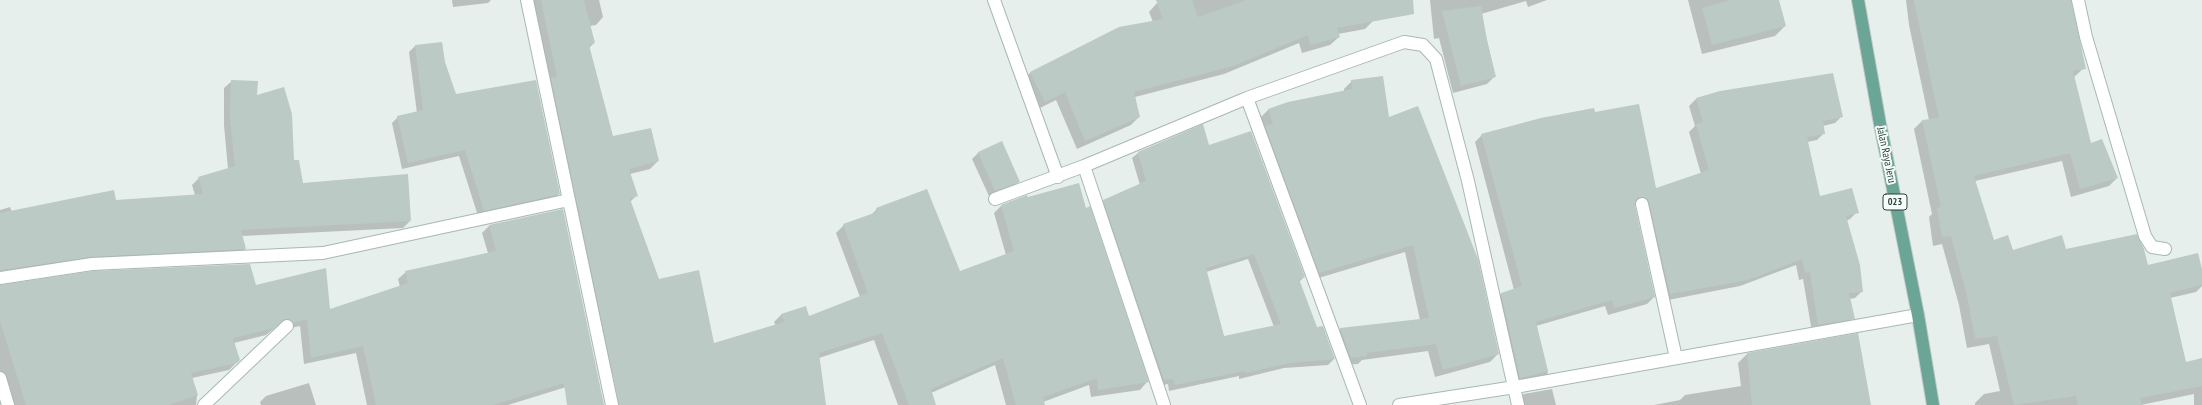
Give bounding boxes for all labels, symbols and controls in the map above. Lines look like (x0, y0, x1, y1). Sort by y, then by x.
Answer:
street label: Jalan Raya Jeru (1874, 126, 1898, 184)
road number: 023 (1883, 194, 1907, 210)

